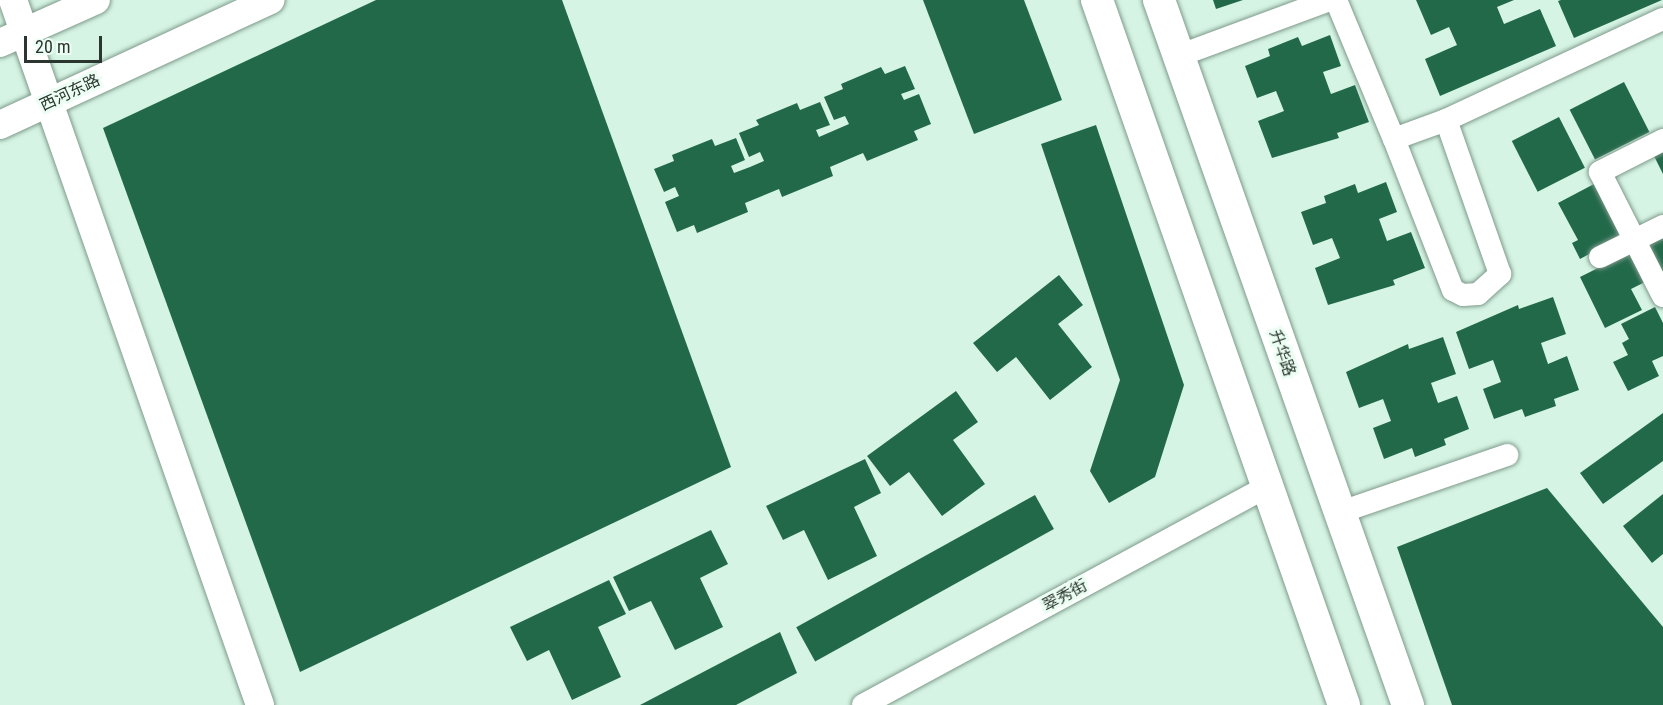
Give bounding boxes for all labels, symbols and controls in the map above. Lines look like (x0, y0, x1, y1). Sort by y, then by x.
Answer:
scale bar (27, 24, 105, 62)
text: 20 m (35, 36, 70, 57)
street label: 西河东路 (37, 71, 103, 115)
street label: 升华路 (1265, 327, 1299, 379)
street label: 翠秀街 (1039, 576, 1091, 616)

